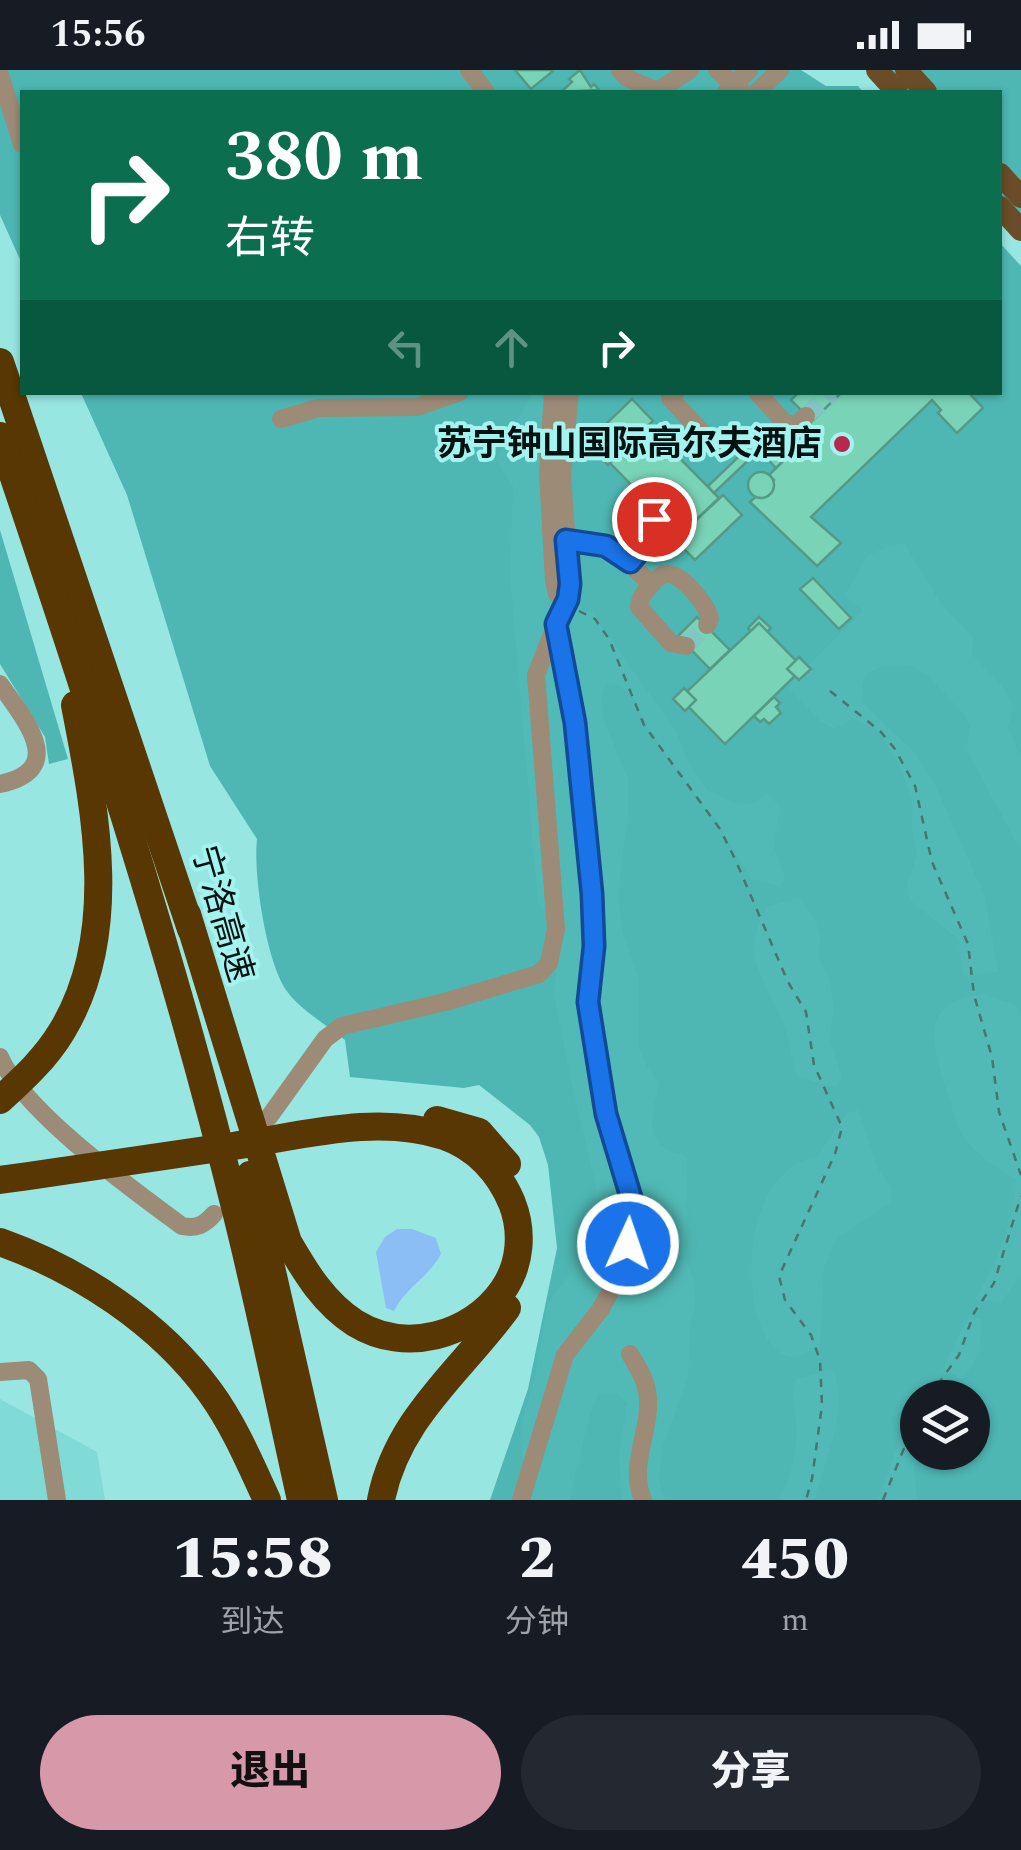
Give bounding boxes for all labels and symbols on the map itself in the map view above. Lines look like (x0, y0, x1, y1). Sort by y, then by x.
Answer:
place label: 苏宁钟山国际高尔夫酒店 (437, 418, 822, 471)
marker: 苏宁钟山国际高尔夫酒店 (831, 433, 853, 455)
pin (612, 477, 697, 562)
street label: 宁洛高速 (177, 839, 267, 989)
position arrow (576, 1192, 680, 1296)

